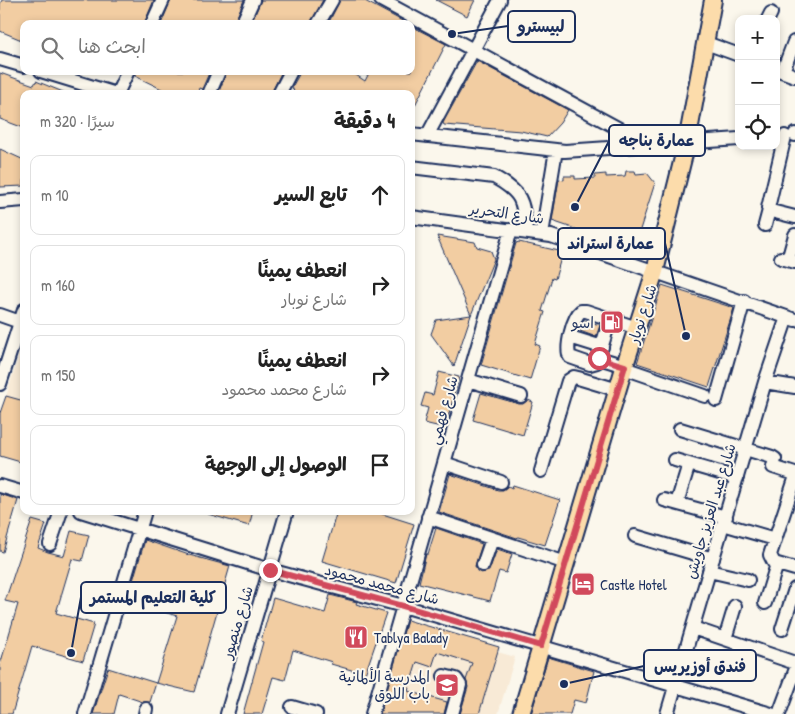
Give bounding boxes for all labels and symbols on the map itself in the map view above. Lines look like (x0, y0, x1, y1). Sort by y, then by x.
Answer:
callout: لبيسترو (508, 11, 575, 42)
text: لبيسترو (516, 15, 565, 37)
callout: عمارة بناجه (609, 125, 705, 156)
text: عمارة بناجه (619, 129, 695, 151)
street label: شارع التحرير (467, 197, 546, 229)
callout: عمارة استراند (558, 228, 665, 259)
text: عمارة استراند (567, 232, 655, 254)
street label: شارع نوبار (622, 281, 662, 348)
fuel station icon: اسو (599, 309, 625, 335)
place label: اسو (571, 312, 594, 333)
route start (588, 347, 611, 370)
street label: شارع فهمي (423, 373, 466, 448)
street label: شارع عبد العزيز جاويش (679, 441, 741, 581)
route end (259, 559, 282, 582)
street label: شارع محمد محمود (322, 559, 442, 609)
hotel icon: Castle Hotel (570, 571, 596, 597)
place label: Castle Hotel (600, 574, 667, 595)
callout: كلية التعليم المستمر (81, 582, 226, 613)
street label: شارع منصور (216, 583, 258, 662)
text: كلية التعليم المستمر (88, 586, 216, 610)
restaurant icon: Tablya Balady (343, 624, 369, 650)
place label: Tablya Balady (374, 627, 448, 648)
callout: فندق أوزيريس (644, 650, 756, 681)
text: فندق أوزيريس (654, 655, 746, 677)
place label: المدرسة الألمانية باب اللوق (339, 666, 430, 704)
school or university icon: المدرسة الألمانية باب اللوق (434, 672, 460, 698)

